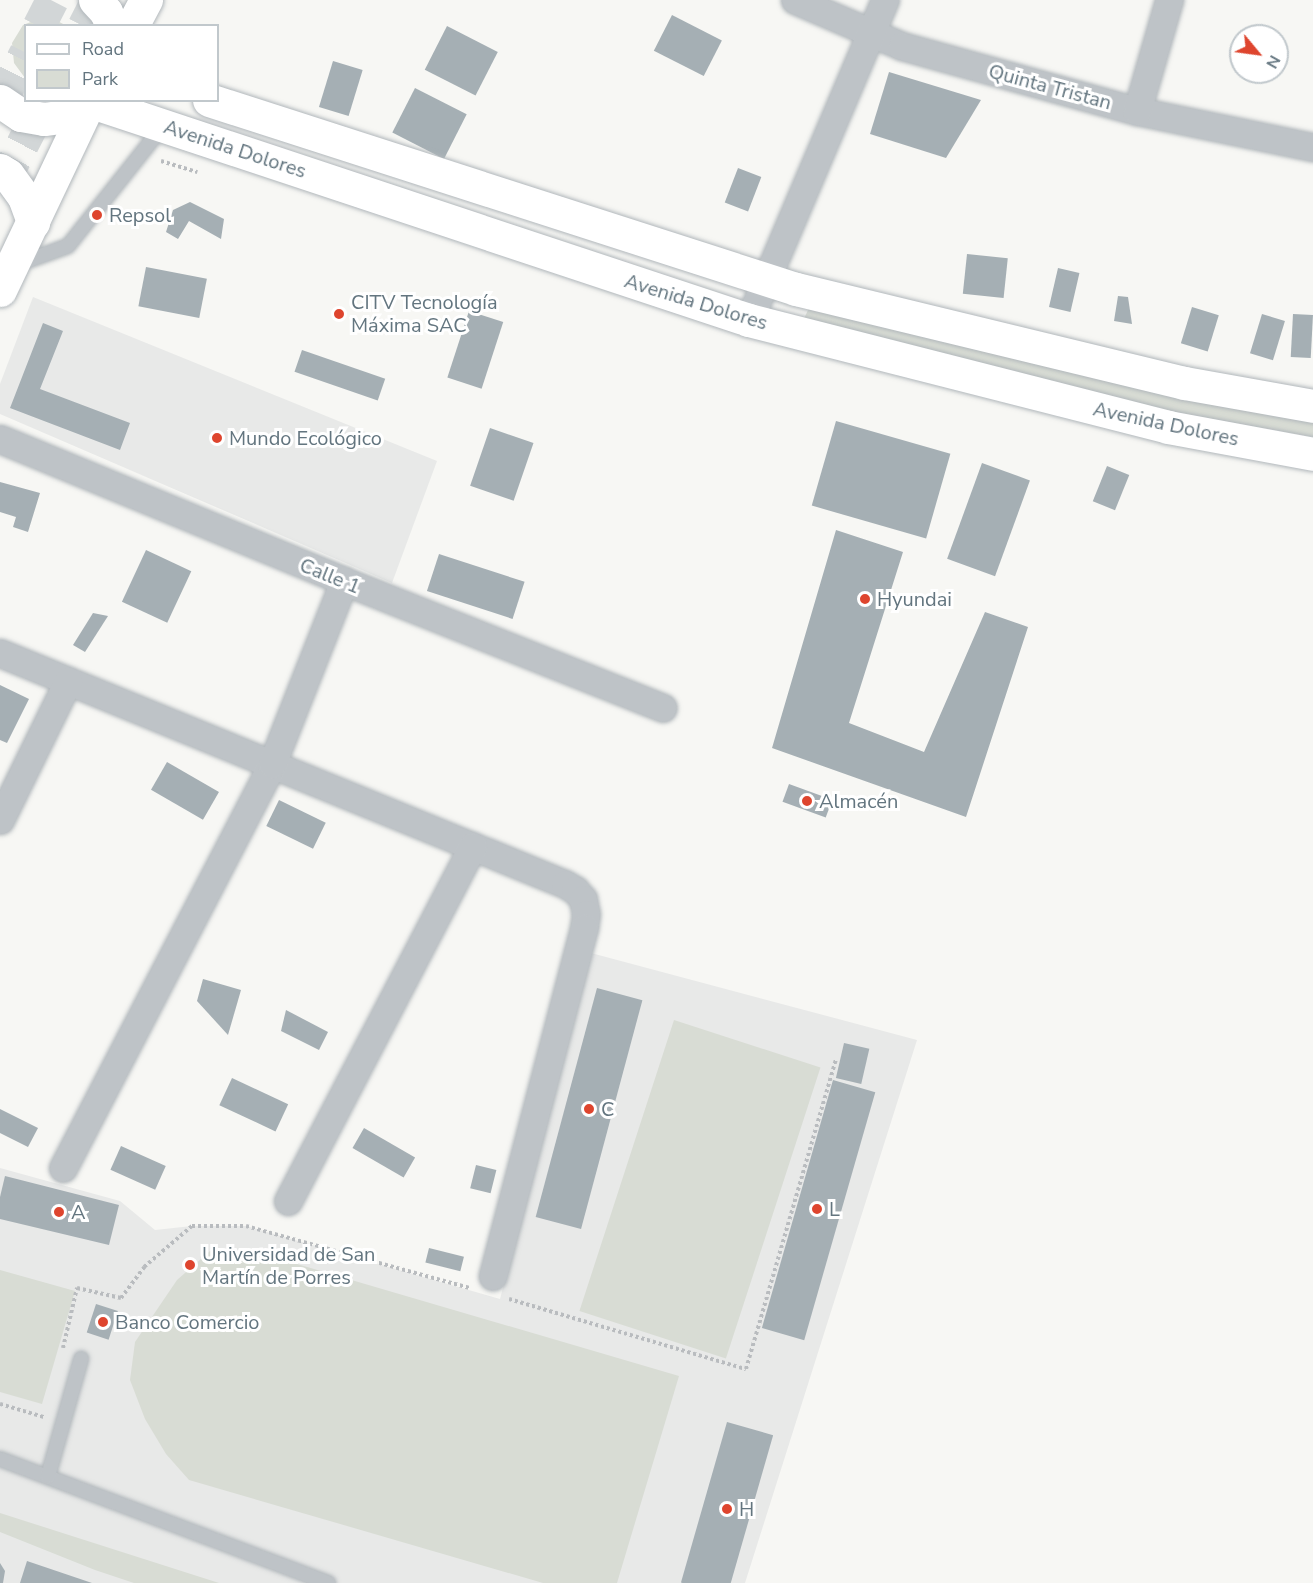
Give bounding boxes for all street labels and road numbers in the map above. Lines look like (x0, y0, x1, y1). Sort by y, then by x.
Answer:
street label: Quinta Tristan (986, 59, 1114, 115)
street label: Avenida Dolores (161, 115, 309, 183)
street label: Avenida Dolores (622, 269, 770, 335)
street label: Avenida Dolores (1091, 397, 1241, 451)
street label: Calle 1 (296, 553, 364, 599)

